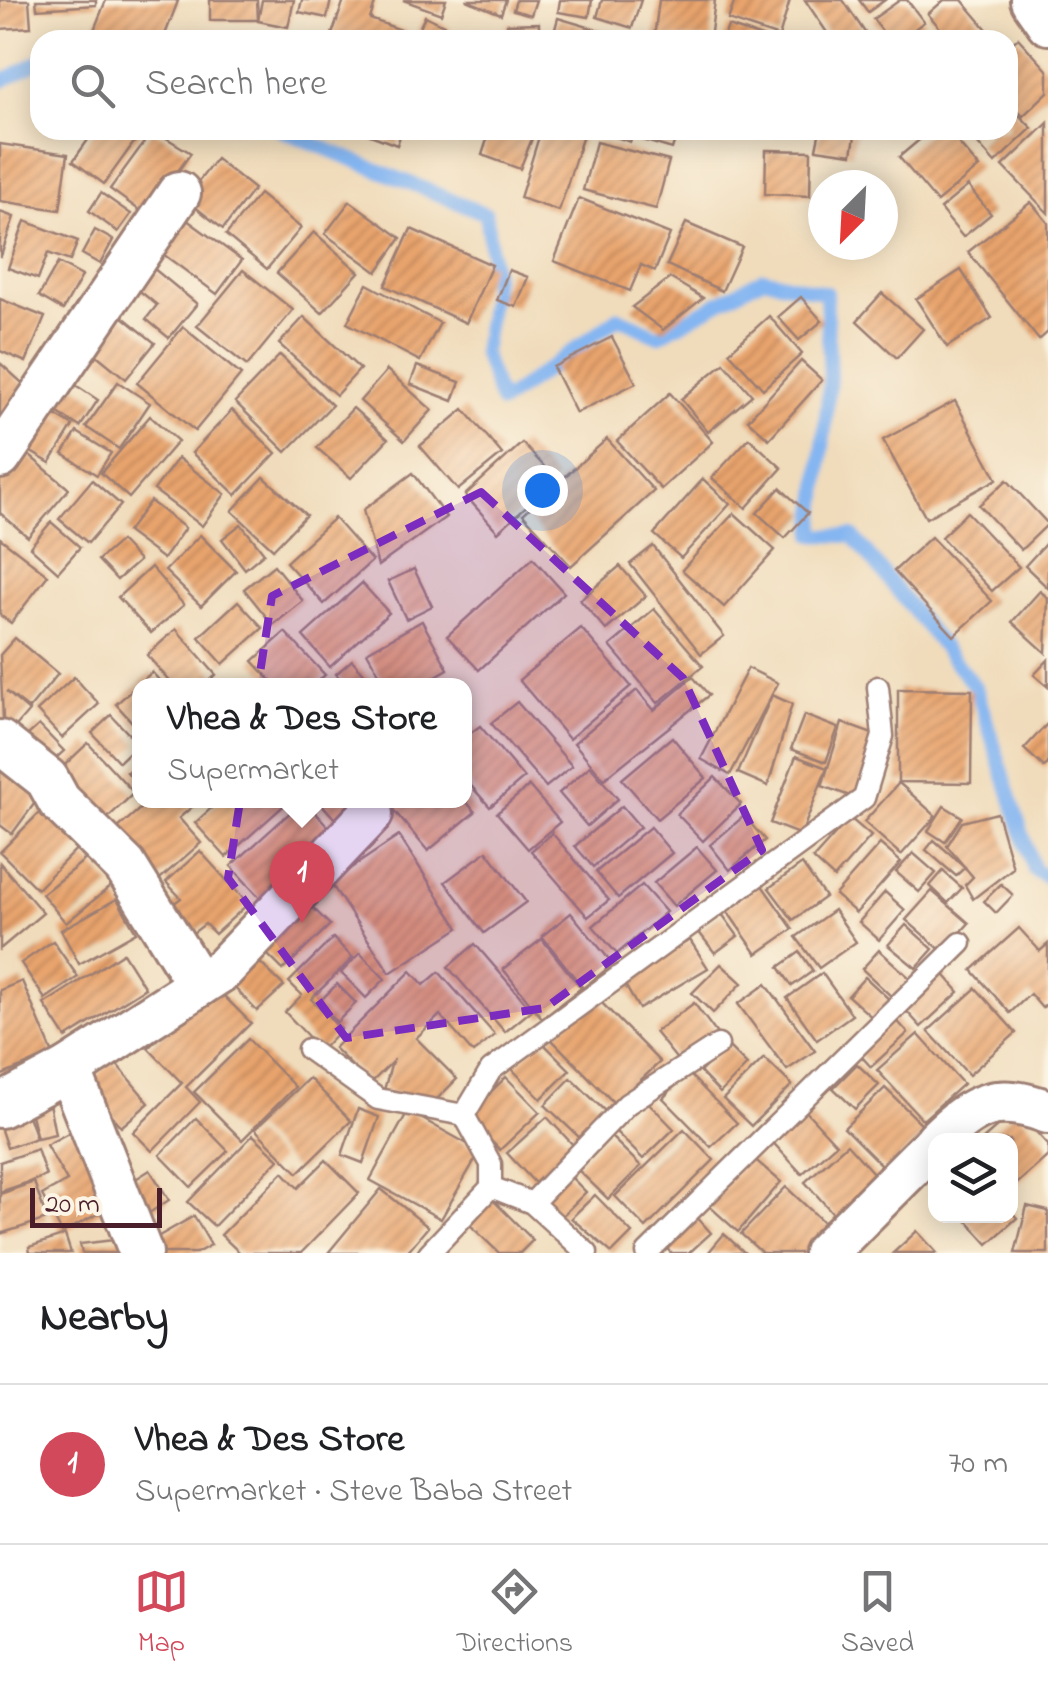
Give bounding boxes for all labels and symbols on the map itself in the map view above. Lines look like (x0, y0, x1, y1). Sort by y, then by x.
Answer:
north arrow (808, 170, 898, 260)
your location (517, 465, 568, 516)
pin: 1 (270, 840, 334, 923)
scale bar (30, 1183, 162, 1228)

